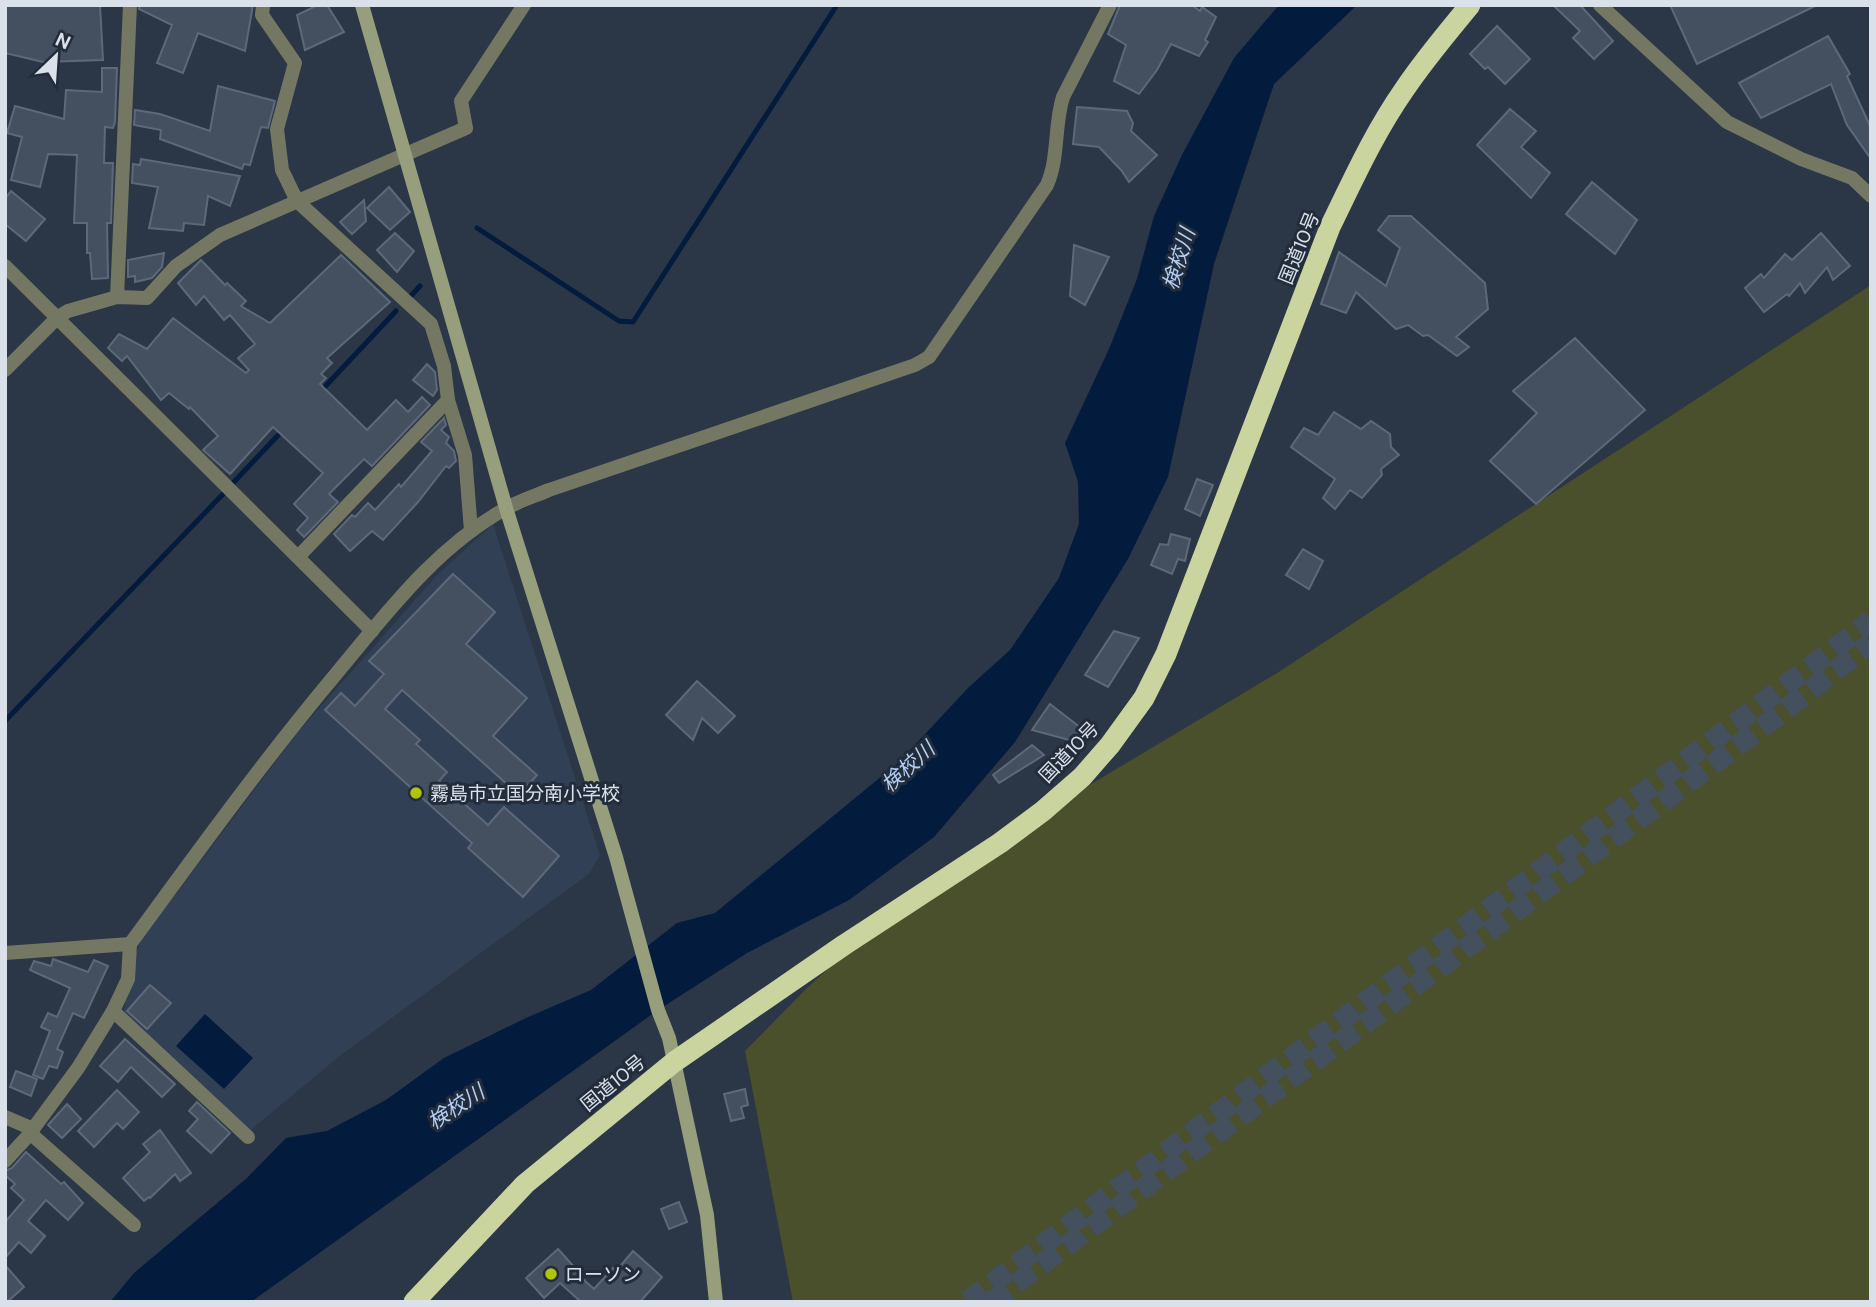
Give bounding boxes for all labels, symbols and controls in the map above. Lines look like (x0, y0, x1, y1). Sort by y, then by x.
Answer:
north arrow (21, 21, 91, 91)
text: N (51, 27, 75, 55)
street label: 国道10号 (1273, 208, 1325, 288)
water label: 検校川 (1156, 223, 1202, 293)
street label: 国道10号 (1034, 716, 1104, 788)
water label: 検校川 (875, 734, 942, 798)
place label: 霧島市立国分南小学校 (430, 781, 620, 806)
marker: 霧島市立国分南小学校 (408, 785, 424, 801)
street label: 国道10号 (576, 1049, 650, 1117)
water label: 検校川 (422, 1077, 492, 1136)
place label: ローソン (565, 1262, 641, 1287)
marker: ローソン (543, 1266, 559, 1282)

